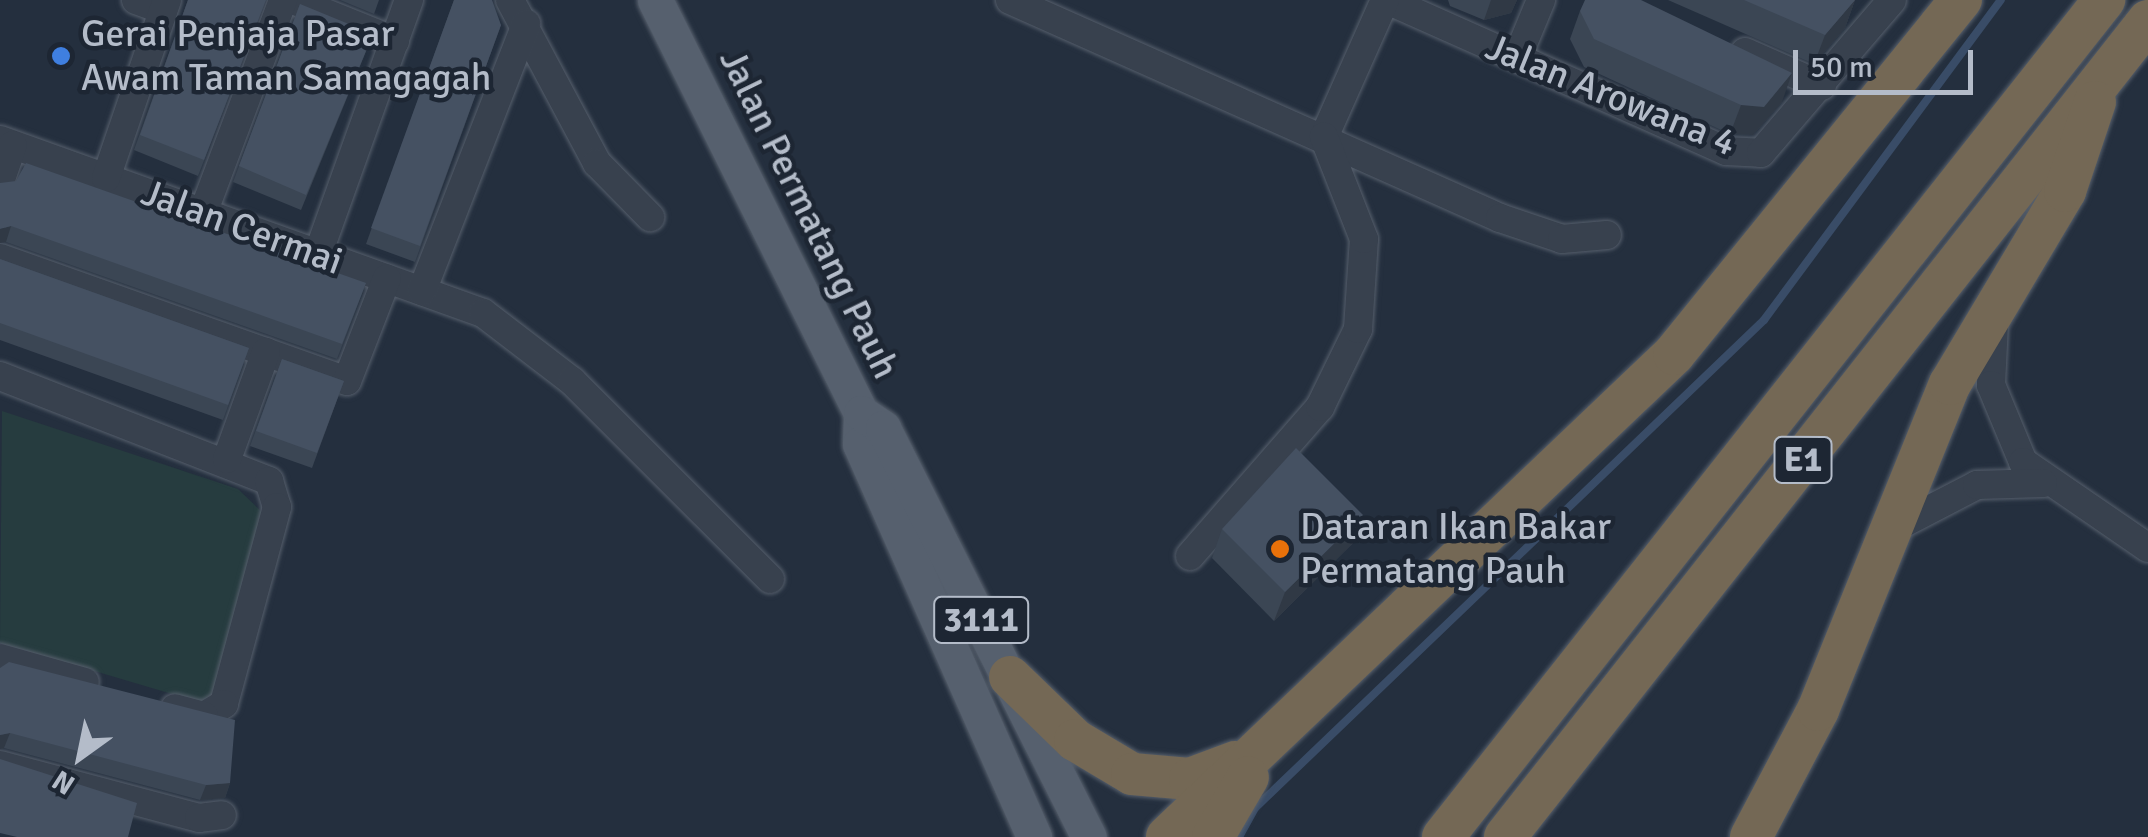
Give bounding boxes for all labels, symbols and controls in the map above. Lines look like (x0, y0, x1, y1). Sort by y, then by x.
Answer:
place label: Gerai Penjaja Pasar Awam Taman Samagagah (81, 11, 492, 100)
street label: Jalan Arowana 4 (1479, 24, 1743, 166)
scale bar (1798, 30, 1978, 92)
street label: Jalan Permatang Pauh (709, 42, 909, 386)
marker: Gerai Penjaja Pasar Awam Taman Samagagah (50, 45, 72, 67)
text: 50 m (1810, 49, 1873, 86)
street label: Jalan Cermai (135, 170, 349, 284)
road number: E1 (1773, 430, 1833, 490)
place label: Dataran Ikan Bakar Permatang Pauh (1300, 504, 1611, 594)
marker: Dataran Ikan Bakar Permatang Pauh (1269, 538, 1291, 560)
road number: 3111 (931, 590, 1031, 650)
north arrow (30, 707, 130, 807)
text: N (46, 763, 81, 802)

